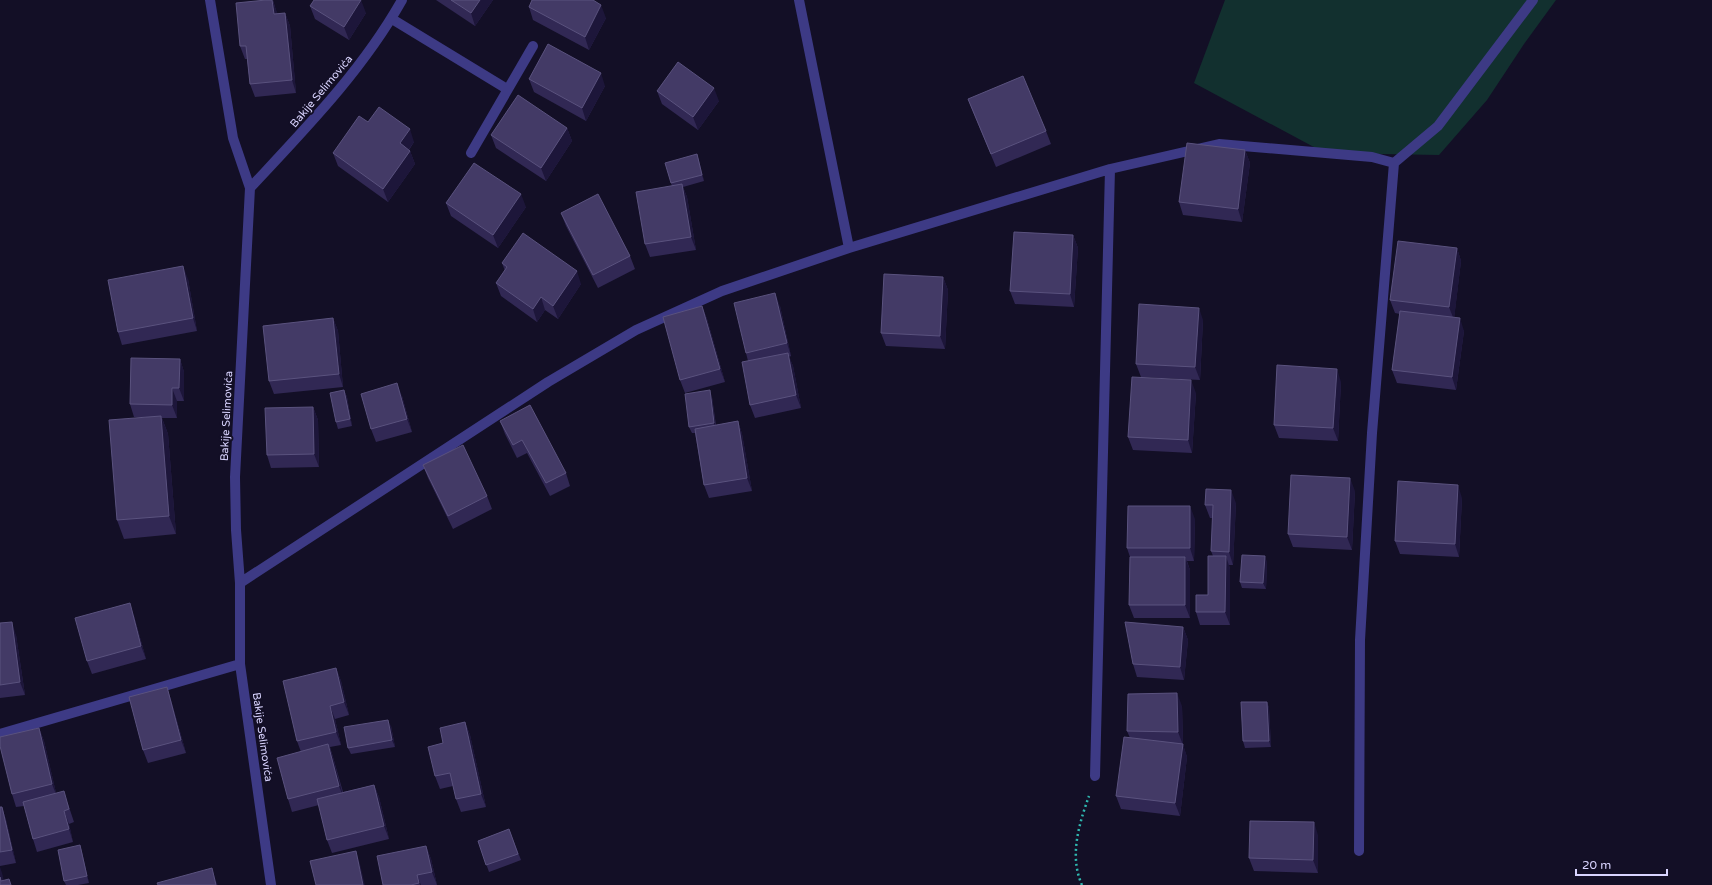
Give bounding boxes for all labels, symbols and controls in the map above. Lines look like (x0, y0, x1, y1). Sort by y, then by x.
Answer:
street label: Bakije Selimovića (287, 53, 355, 130)
street label: Bakije Selimovića (218, 371, 235, 461)
street label: Bakije Selimovića (250, 691, 275, 783)
scale bar (1576, 851, 1667, 877)
text: 20 m (1582, 858, 1611, 872)

